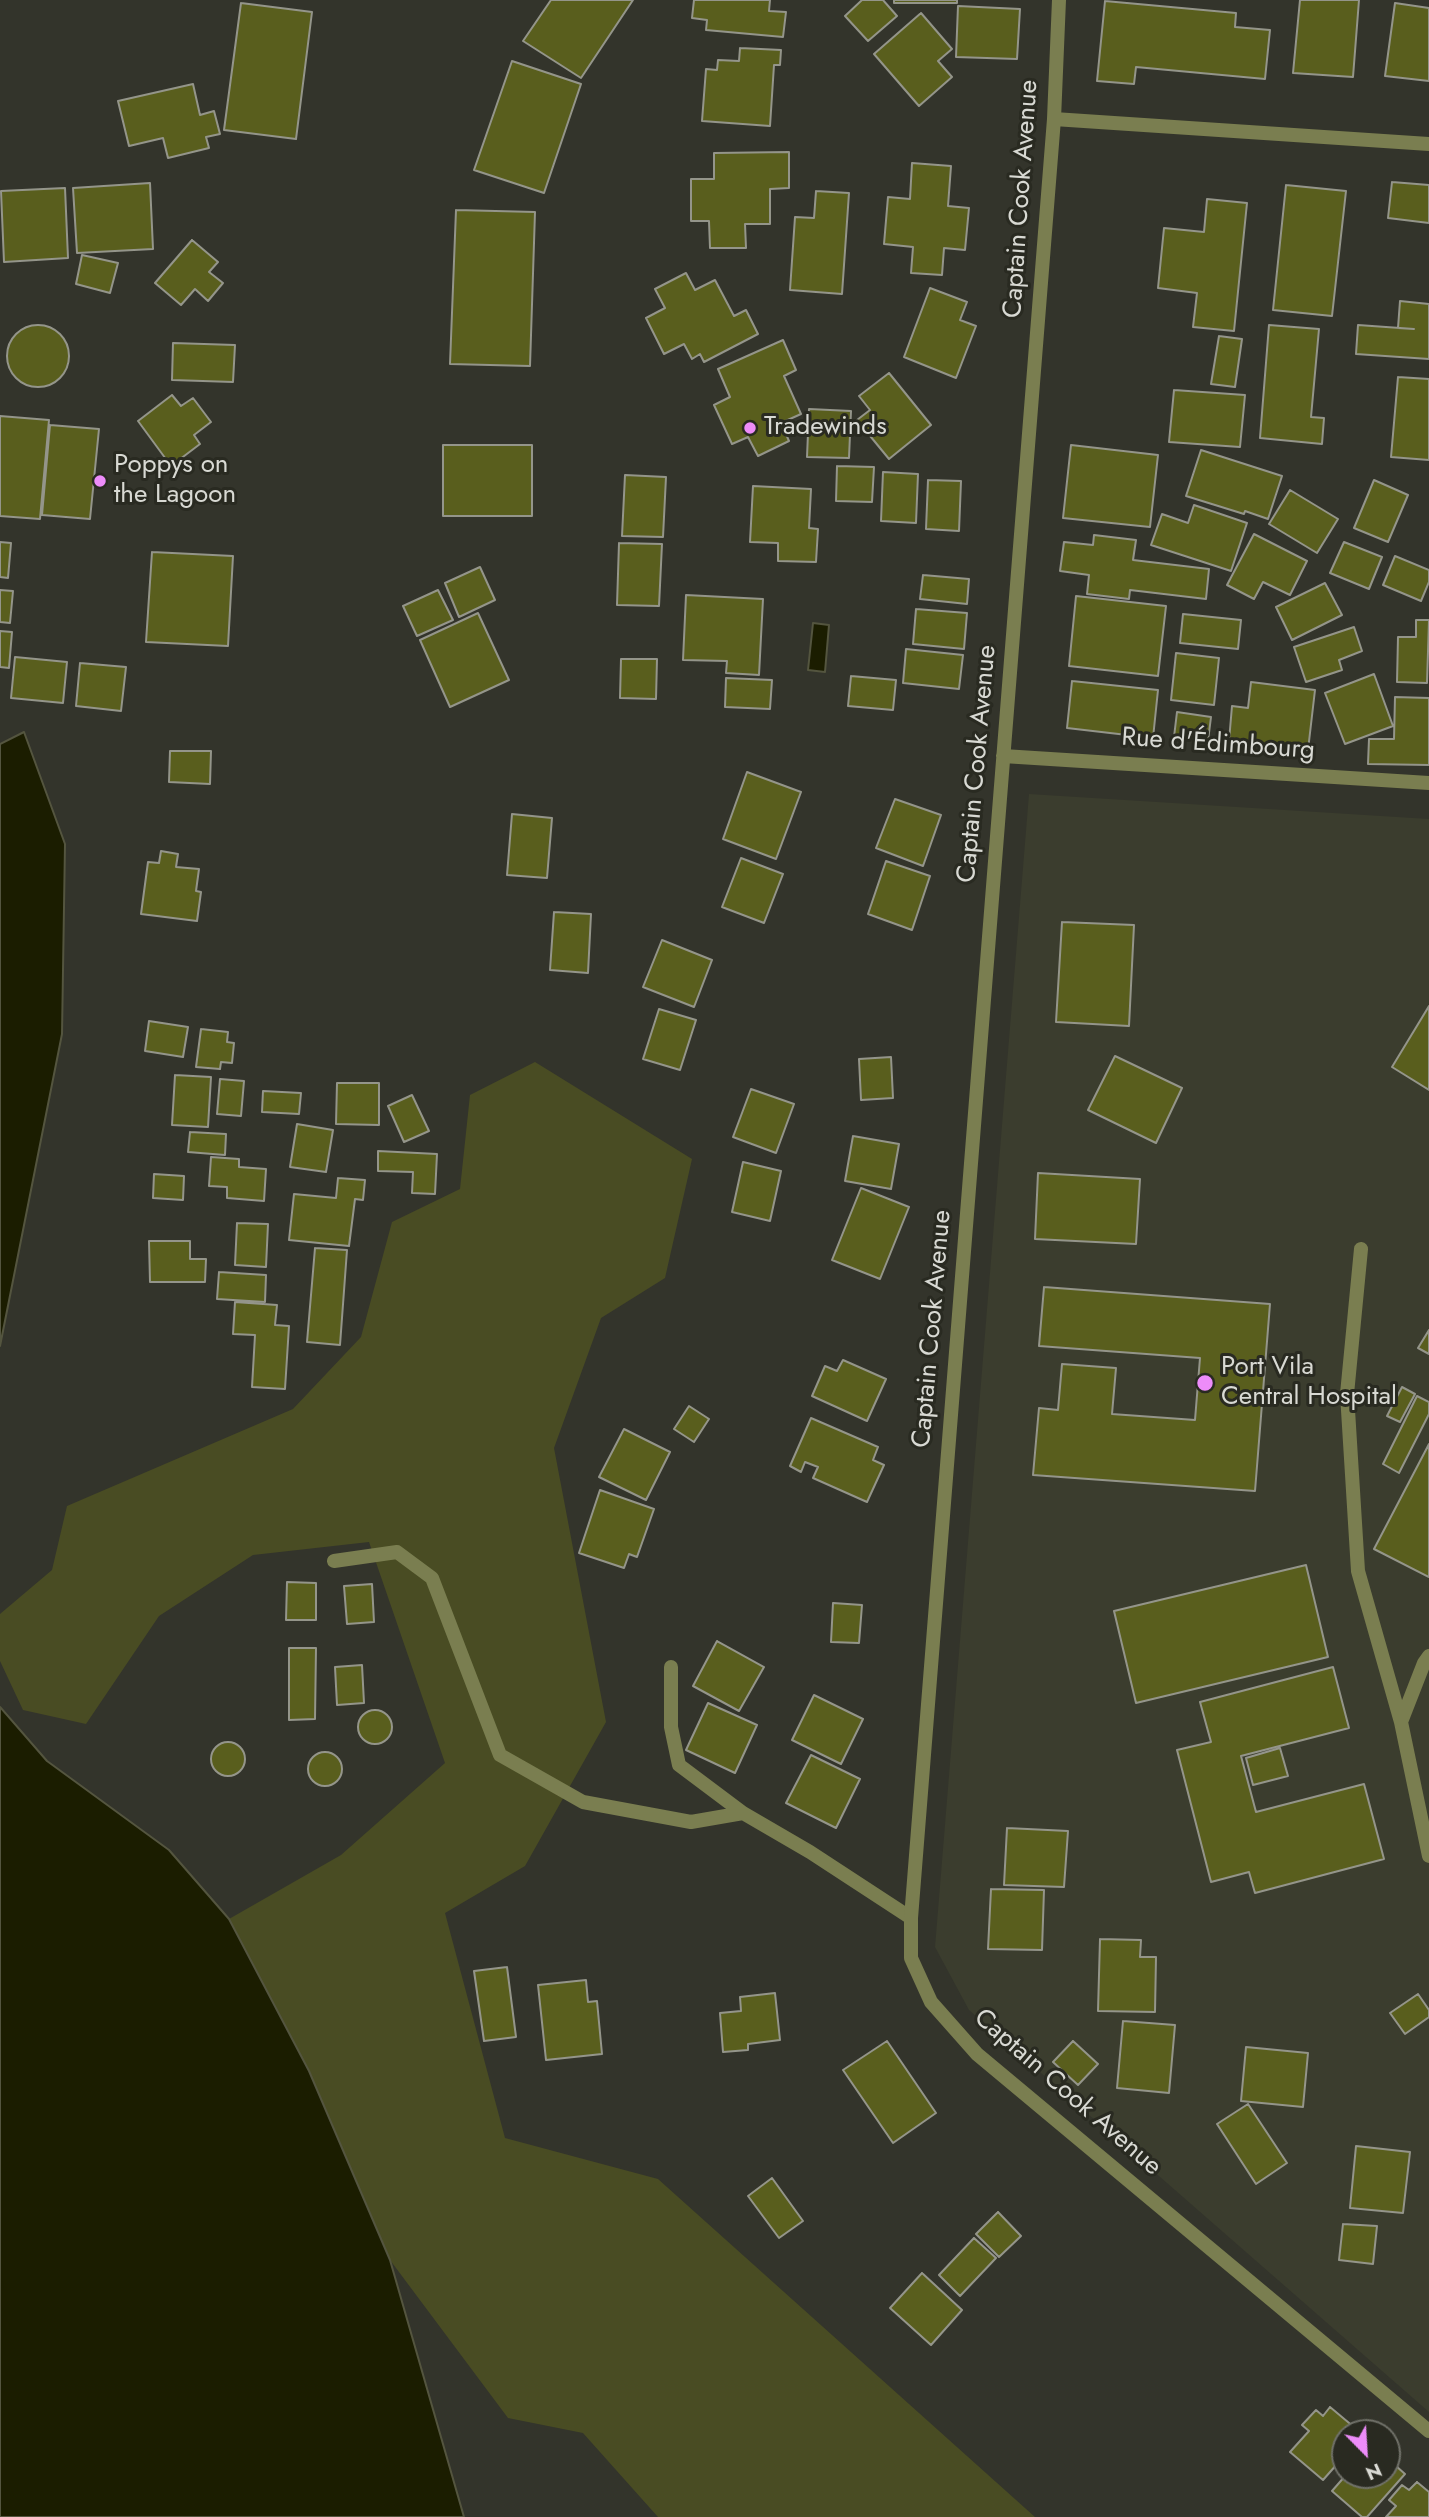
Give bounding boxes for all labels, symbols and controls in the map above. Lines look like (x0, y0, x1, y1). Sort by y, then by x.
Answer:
street label: Captain Cook Avenue (998, 79, 1046, 319)
place label: Tradewinds (764, 412, 887, 444)
marker: Tradewinds (742, 420, 758, 436)
place label: Poppys on the Lagoon (114, 450, 236, 512)
marker: Poppys on the Lagoon (92, 473, 108, 489)
street label: Captain Cook Avenue (952, 644, 1004, 884)
street label: Rue d'Édimbourg (1120, 723, 1316, 767)
street label: Captain Cook Avenue (907, 1209, 959, 1449)
place label: Port Vila Central Hospital (1221, 1352, 1397, 1414)
marker: Port Vila Central Hospital (1195, 1373, 1215, 1393)
street label: Captain Cook Avenue (967, 2003, 1167, 2183)
north arrow (1331, 2419, 1401, 2489)
text: N (1362, 2456, 1386, 2487)

